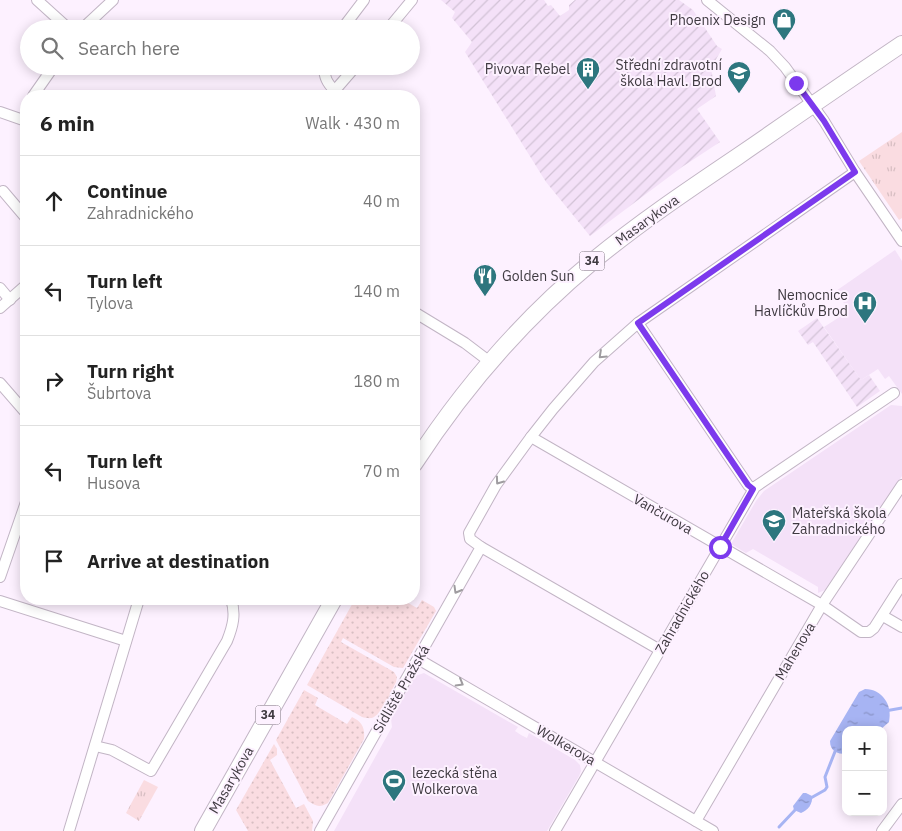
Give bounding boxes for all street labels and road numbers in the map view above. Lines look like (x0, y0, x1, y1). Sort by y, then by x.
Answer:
street label: Masarykova (612, 191, 683, 249)
road number: 34 (580, 252, 604, 270)
street label: Vančurova (630, 490, 696, 538)
street label: Zahradnického (651, 567, 713, 657)
street label: Mahenova (771, 618, 820, 683)
street label: Sídliště Pražská (369, 641, 434, 736)
road number: 34 (256, 706, 280, 724)
street label: Wolkerova (533, 721, 599, 769)
street label: Masarykova (205, 743, 258, 817)

